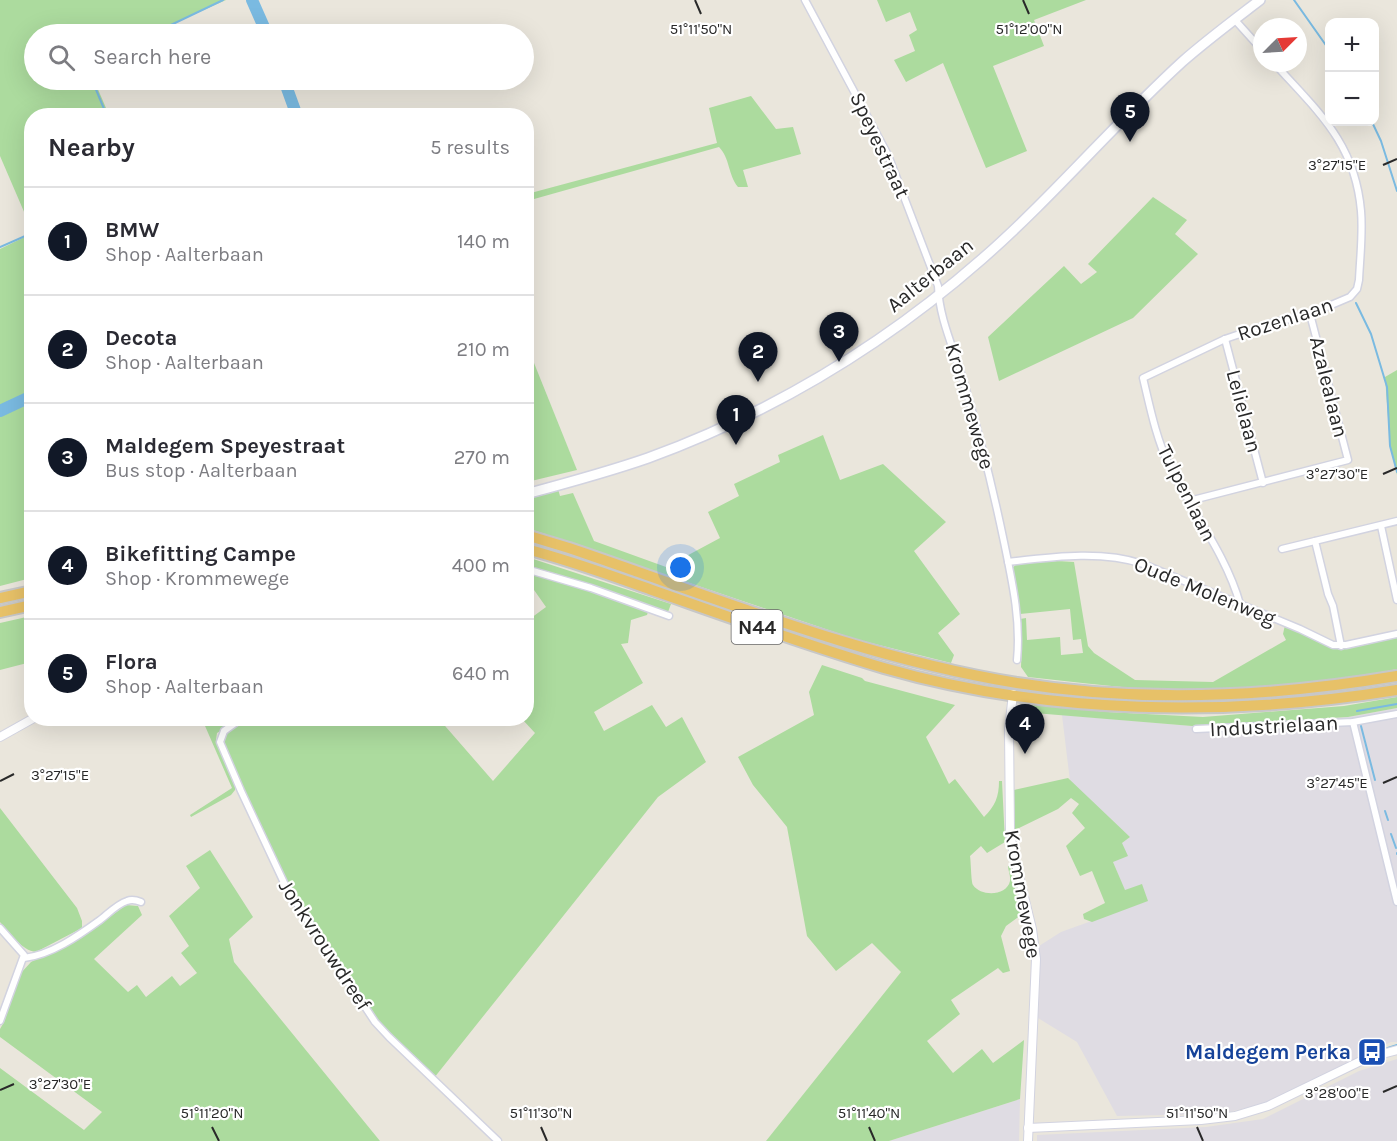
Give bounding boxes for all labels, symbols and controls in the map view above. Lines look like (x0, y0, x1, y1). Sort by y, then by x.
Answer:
north arrow (1253, 18, 1307, 72)
map controls (1325, 18, 1379, 126)
button: + (1325, 18, 1379, 72)
text: 51°11'50"N (670, 20, 732, 38)
text: 51°12'00"N (996, 20, 1062, 38)
search box (24, 24, 534, 90)
icon: search (45, 41, 78, 74)
text: Search here (93, 44, 211, 70)
button: − (1325, 72, 1379, 126)
street label: Speyestraat (845, 88, 915, 202)
pin: 5 (1110, 92, 1150, 142)
text: Nearby (48, 132, 135, 163)
text: 5 results (430, 136, 510, 159)
text: 3°27'15"E (1308, 156, 1366, 174)
text: BMW (105, 217, 159, 243)
text: 1 (64, 230, 71, 253)
text: 140 m (457, 230, 510, 253)
street label: Aalterbaan (882, 233, 978, 317)
text: Shop · Aalterbaan (105, 243, 264, 266)
street label: Rozenlaan (1234, 292, 1336, 346)
pin: 3 (820, 312, 858, 362)
text: Decota (105, 325, 177, 351)
pin: 2 (738, 332, 777, 382)
street label: Azalealaan (1305, 334, 1353, 440)
text: 2 (61, 338, 74, 361)
text: 210 m (456, 338, 510, 361)
street label: Krommewege (940, 340, 1000, 472)
text: Shop · Aalterbaan (105, 351, 264, 374)
street label: Lelielaan (1221, 367, 1267, 455)
pin: 1 (716, 396, 756, 445)
text: Maldegem Speyestraat (105, 433, 345, 459)
street label: Tulpenlaan (1152, 441, 1222, 545)
text: 3 (61, 446, 74, 469)
text: 270 m (454, 446, 510, 469)
text: Bus stop · Aalterbaan (105, 459, 298, 482)
text: 3°27'30"E (1306, 465, 1368, 483)
text: Bikefitting Campe (105, 541, 296, 567)
street label: Oude Molenweg (1131, 552, 1280, 630)
your location (666, 553, 695, 582)
text: 4 (62, 554, 73, 577)
text: 400 m (452, 554, 510, 577)
text: Shop · Krommewege (105, 567, 289, 590)
road number: N44 (732, 610, 783, 644)
text: Flora (105, 649, 158, 675)
text: 5 (62, 662, 73, 685)
text: 640 m (452, 662, 510, 685)
text: Shop · Aalterbaan (105, 675, 264, 698)
pin: 4 (1006, 704, 1044, 754)
street label: Industrielaan (1209, 711, 1339, 741)
text: 3°27'15"E (31, 766, 89, 784)
text: 3°27'45"E (1306, 774, 1368, 792)
street label: Krommewege (1000, 828, 1046, 960)
street label: Jonkvrouwdreef (274, 875, 377, 1015)
bus stop icon: Maldegem Perka (1356, 1036, 1388, 1068)
place label: Maldegem Perka (1185, 1040, 1351, 1064)
text: 3°27'30"E (29, 1075, 91, 1093)
text: 3°28'00"E (1305, 1084, 1369, 1102)
text: 51°11'20"N (181, 1104, 243, 1122)
text: 51°11'30"N (509, 1104, 573, 1122)
text: 51°11'40"N (838, 1104, 900, 1122)
text: 51°11'50"N (1166, 1104, 1228, 1122)

